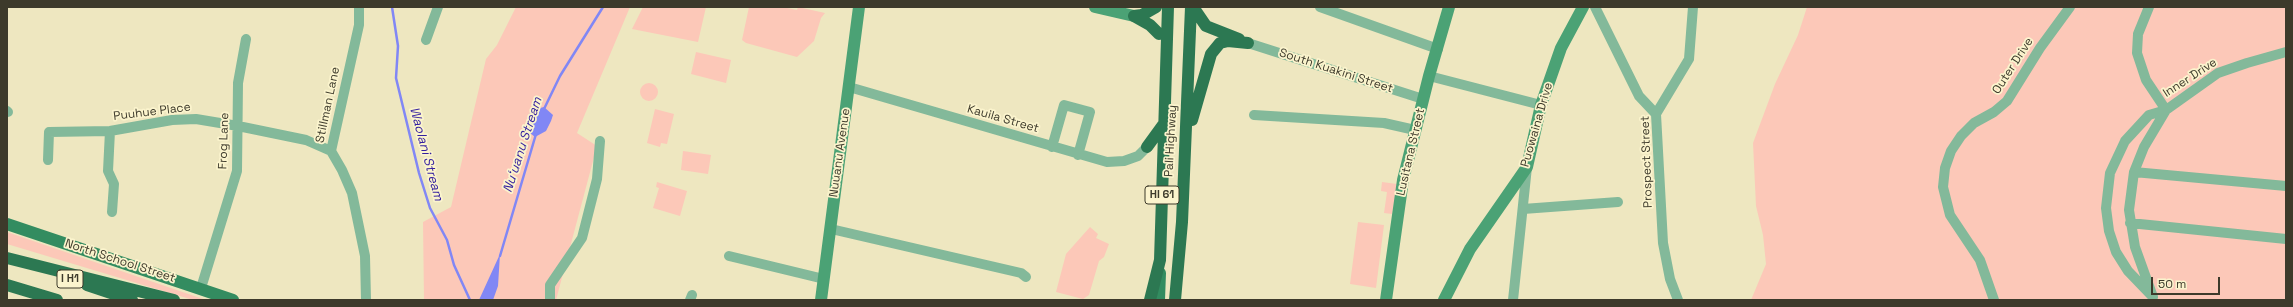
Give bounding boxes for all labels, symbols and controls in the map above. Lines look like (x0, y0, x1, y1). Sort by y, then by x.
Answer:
street label: Outer Drive (1989, 35, 2037, 97)
street label: South Kuakini Street (1277, 46, 1395, 96)
street label: Inner Drive (2160, 55, 2220, 101)
street label: Stillman Lane (313, 66, 343, 144)
street label: Puowaina Drive (1518, 81, 1556, 169)
water label: Nuʻuanu Stream (500, 95, 546, 195)
street label: Puuhue Place (112, 100, 192, 124)
street label: Kauila Street (965, 102, 1041, 136)
street label: Pali Highway (1162, 104, 1180, 178)
water label: Waolani Stream (406, 105, 446, 203)
street label: Lusitana Street (1394, 107, 1428, 197)
street label: Nuuanu Avenue (827, 108, 853, 198)
street label: Frog Lane (216, 112, 232, 170)
street label: Prospect Street (1638, 116, 1656, 208)
road number: HI 61 (1145, 186, 1179, 204)
street label: North School Street (63, 236, 177, 286)
scale bar (2153, 269, 2222, 295)
road number: I H1 (57, 270, 83, 288)
text: 50 m (2158, 276, 2186, 292)

